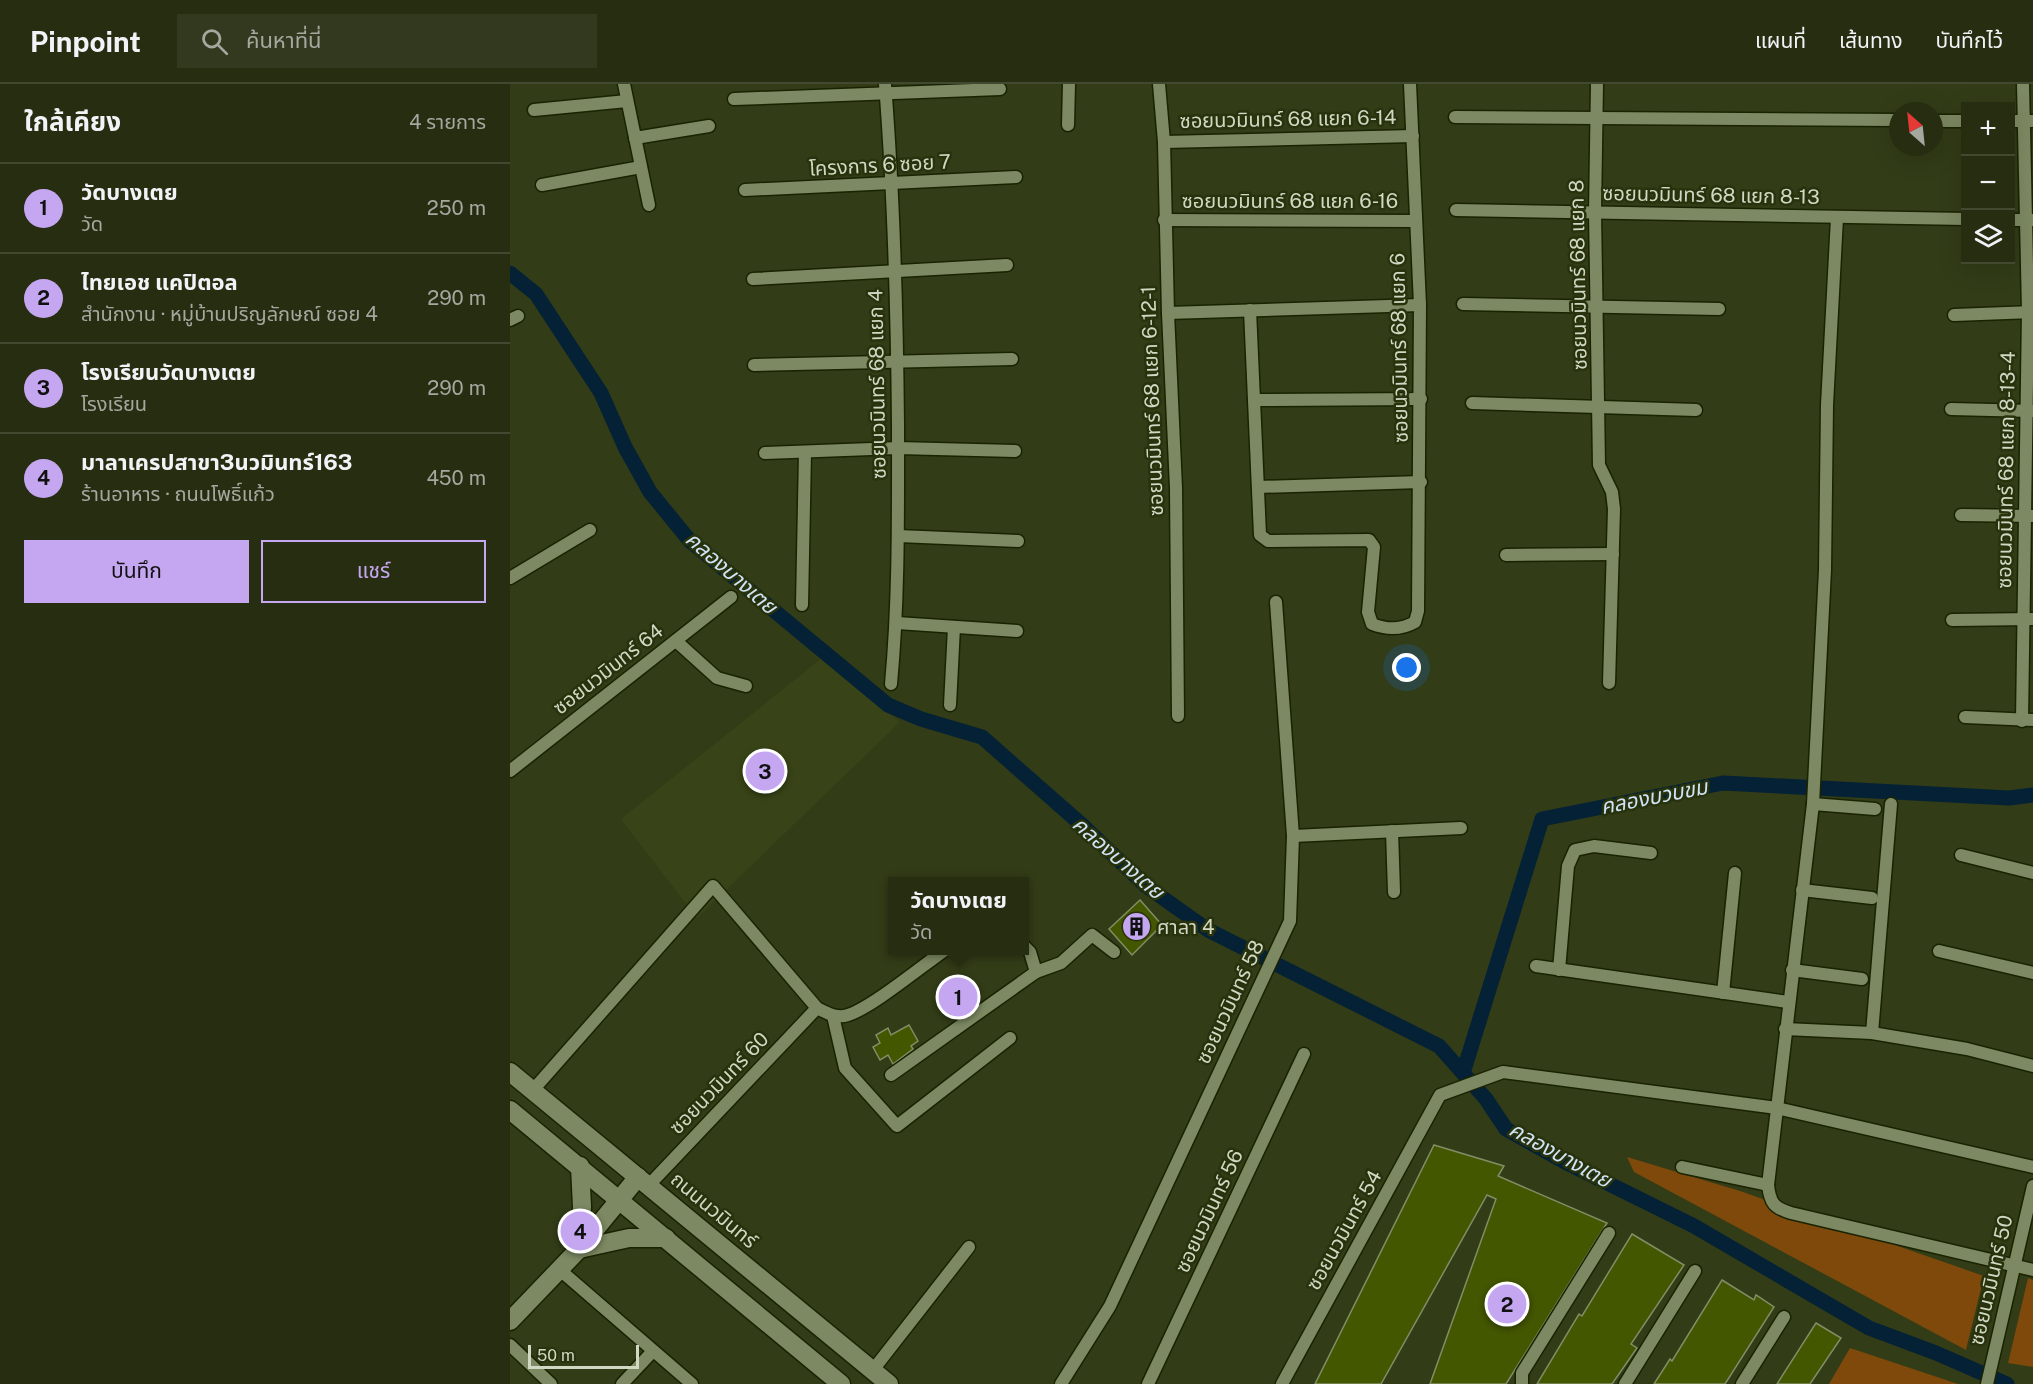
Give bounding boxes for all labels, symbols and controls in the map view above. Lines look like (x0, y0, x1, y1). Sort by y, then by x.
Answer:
search box (177, 14, 597, 68)
text: Pinpoint (30, 25, 141, 58)
icon: search (198, 25, 231, 58)
text: ค้นหาที่นี่ (246, 27, 322, 53)
text: แผนที่ (1755, 28, 1806, 53)
text: เส้นทาง (1839, 28, 1903, 53)
text: บันทึกไว้ (1936, 28, 2003, 53)
north arrow (1889, 102, 1943, 156)
map controls (1961, 102, 2015, 264)
button: + (1961, 102, 2015, 156)
street label: ซอยนวมินทร์ 68 แยก 6-14 (1179, 105, 1397, 133)
text: ใกล้เคียง (24, 106, 121, 137)
text: 4 รายการ (409, 110, 486, 134)
street label: โครงการ 6 ซอย 7 (808, 149, 952, 181)
button: − (1961, 156, 2015, 210)
text: วัดบางเตย (81, 179, 178, 205)
street label: ซอยนวมินทร์ 68 แยก 8 (1564, 180, 1592, 370)
street label: ซอยนวมินทร์ 68 แยก 8-13 (1602, 181, 1820, 209)
street label: ซอยนวมินทร์ 68 แยก 6-16 (1182, 189, 1398, 213)
text: 1 (39, 196, 48, 220)
text: 250 m (427, 196, 486, 220)
button: layers (1961, 210, 2015, 264)
text: วัด (81, 212, 103, 236)
street label: ซอยนวมินทร์ 68 แยก 6 (1385, 253, 1413, 443)
text: ไทยเอช แคปิตอล (81, 269, 238, 295)
text: 2 (37, 286, 50, 310)
text: 290 m (427, 286, 486, 310)
street label: ซอยนวมินทร์ 68 แยก 6-12-1 (1136, 286, 1168, 516)
street label: ซอยนวมินทร์ 68 แยก 4 (863, 289, 891, 479)
text: สำนักงาน · หมู่บ้านปริญลักษณ์ ซอย 4 (81, 302, 378, 326)
street label: ซอยนวมินทร์ 68 แยก 8-13-4 (1992, 351, 2020, 589)
text: โรงเรียนวัดบางเตย (81, 359, 256, 385)
text: 3 (37, 376, 50, 400)
text: 290 m (427, 376, 486, 400)
text: โรงเรียน (81, 392, 147, 416)
text: มาลาเครปสาขา3นวมินทร์163 (81, 449, 352, 475)
text: 4 (37, 466, 50, 490)
text: 450 m (426, 466, 486, 490)
text: ร้านอาหาร · ถนนโพธิ์แก้ว (81, 482, 275, 506)
water label: คลองบางเตย (681, 526, 783, 620)
button: บันทึก (24, 540, 249, 603)
button: แชร์ (261, 540, 486, 603)
street label: ซอยนวมินทร์ 64 (548, 619, 668, 719)
your location (1392, 653, 1421, 682)
pin: 3 (746, 748, 784, 794)
water label: คลองบวบขม (1598, 774, 1712, 819)
water label: คลองบางเตย (1068, 811, 1170, 905)
popup (888, 877, 1029, 955)
text: วัดบางเตย (910, 887, 1007, 913)
building icon: ศาลา 4 (1120, 911, 1152, 943)
place label: ศาลา 4 (1157, 915, 1215, 939)
text: วัด (910, 920, 932, 944)
street label: ซอยนวมินทร์ 58 (1191, 936, 1269, 1068)
pin: 1 (938, 974, 978, 1020)
street label: ซอยนวมินทร์ 60 (664, 1027, 774, 1139)
water label: คลองบางเตย (1505, 1116, 1617, 1194)
street label: ซอยนวมินทร์ 56 (1170, 1146, 1248, 1276)
street label: ซอยนวมินทร์ 54 (1301, 1166, 1387, 1294)
street label: ถนนนวมินทร์ (666, 1167, 763, 1254)
pin: 4 (560, 1208, 600, 1254)
street label: ซอยนวมินทร์ 50 (1964, 1213, 2018, 1347)
pin: 2 (1488, 1282, 1526, 1326)
scale bar (528, 1342, 639, 1370)
text: 50 m (537, 1346, 575, 1365)

